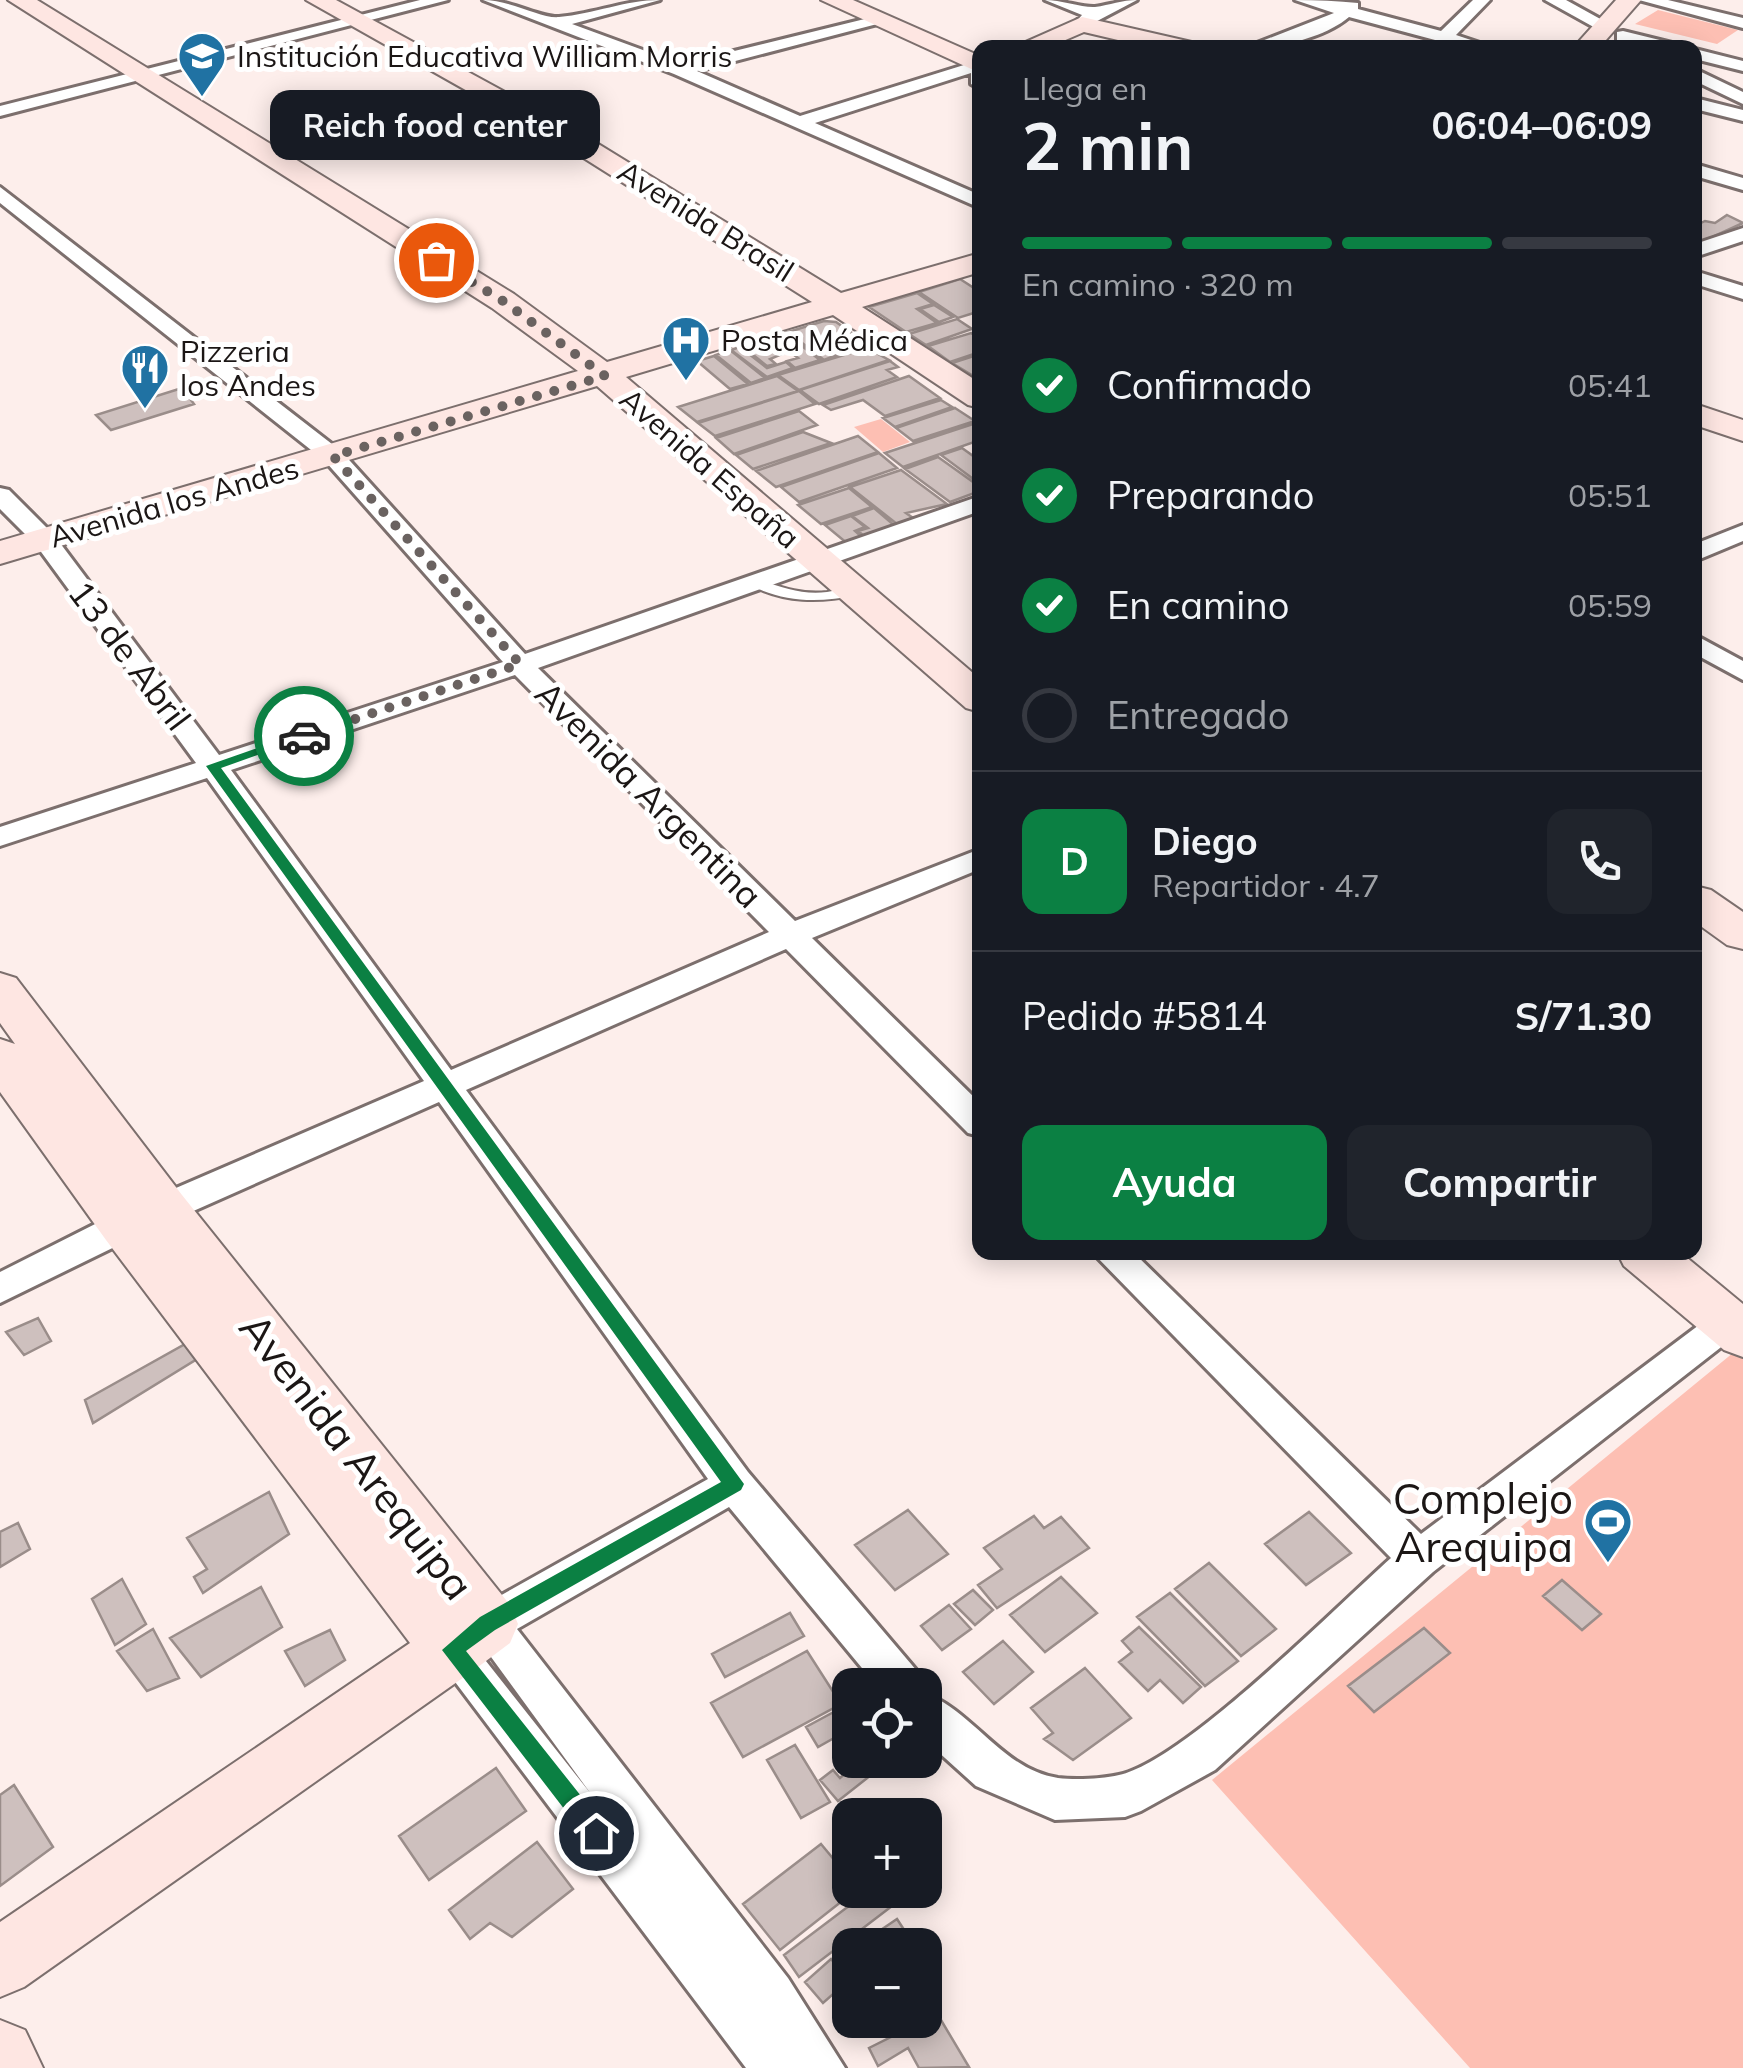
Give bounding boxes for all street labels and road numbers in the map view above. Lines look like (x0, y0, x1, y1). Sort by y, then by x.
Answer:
street label: Avenida Brasil (611, 152, 801, 290)
street label: Avenida España (612, 380, 808, 556)
street label: Avenida los Andes (45, 448, 303, 556)
street label: 13 de Abril (59, 571, 201, 739)
street label: Avenida Argentina (526, 671, 772, 917)
street label: Avenida Arequipa (229, 1302, 485, 1610)

